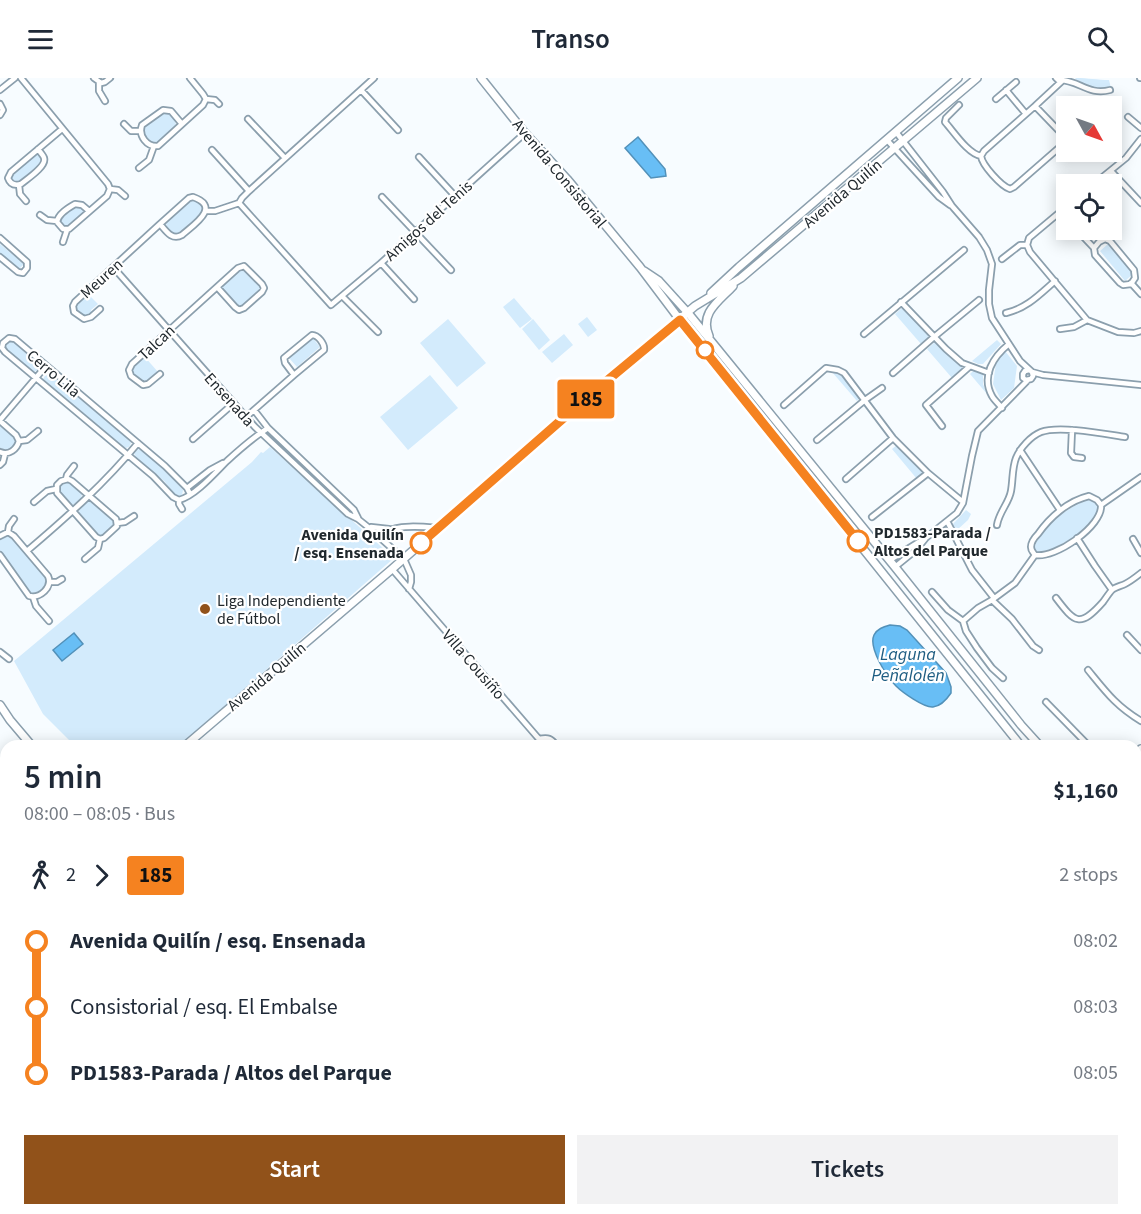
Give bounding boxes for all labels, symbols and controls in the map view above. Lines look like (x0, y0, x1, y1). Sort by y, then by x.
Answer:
text: Transo (531, 20, 610, 59)
icon: menu (24, 23, 57, 56)
icon: search (1084, 23, 1117, 56)
north arrow (1056, 96, 1122, 162)
map controls (1056, 96, 1122, 240)
street label: Avenida Consistorial (507, 115, 611, 233)
street label: Avenida Quilín (798, 154, 887, 233)
button: locate (1056, 174, 1122, 240)
street label: Amigos del Tenis (380, 175, 478, 266)
street label: Meuren (76, 254, 128, 304)
street label: Talcan (133, 320, 180, 366)
unlabelled marker (696, 341, 714, 359)
street label: Cerro Lila (22, 345, 85, 403)
street label: Ensenada (199, 368, 259, 431)
line badge: 185 (552, 380, 620, 418)
text: 185 (569, 384, 603, 414)
place label: PD1583-Parada / Altos del Parque (873, 522, 991, 562)
place label: Avenida Quilín / esq. Ensenada (294, 524, 404, 564)
marker: PD1583-Parada / Altos del Parque (847, 530, 869, 552)
marker: Avenida Quilín / esq. Ensenada (410, 532, 432, 554)
place label: Liga Independiente de Fútbol (217, 590, 346, 630)
marker: Liga Independiente de Fútbol (198, 602, 212, 616)
street label: Villa Cousiño (437, 625, 510, 704)
street label: Avenida Quilín (222, 637, 311, 716)
water label: Laguna Peñalolén (871, 642, 945, 688)
text: 5 min (24, 754, 102, 801)
text: $1,160 (1053, 775, 1118, 807)
text: 08:00 – 08:05 · Bus (24, 800, 175, 828)
icon: walk (24, 859, 57, 892)
icon: forward (85, 859, 118, 892)
text: 185 (139, 860, 172, 890)
text: 2 (66, 861, 76, 889)
text: 2 stops (1059, 861, 1118, 889)
text: Avenida Quilín / esq. Ensenada (70, 925, 366, 957)
text: 08:02 (1073, 927, 1118, 955)
text: Consistorial / esq. El Embalse (70, 991, 338, 1023)
text: 08:03 (1073, 993, 1118, 1021)
text: PD1583-Parada / Altos del Parque (70, 1057, 392, 1089)
text: 08:05 (1073, 1059, 1118, 1087)
button: Start (24, 1135, 565, 1204)
button: Tickets (577, 1135, 1118, 1204)

